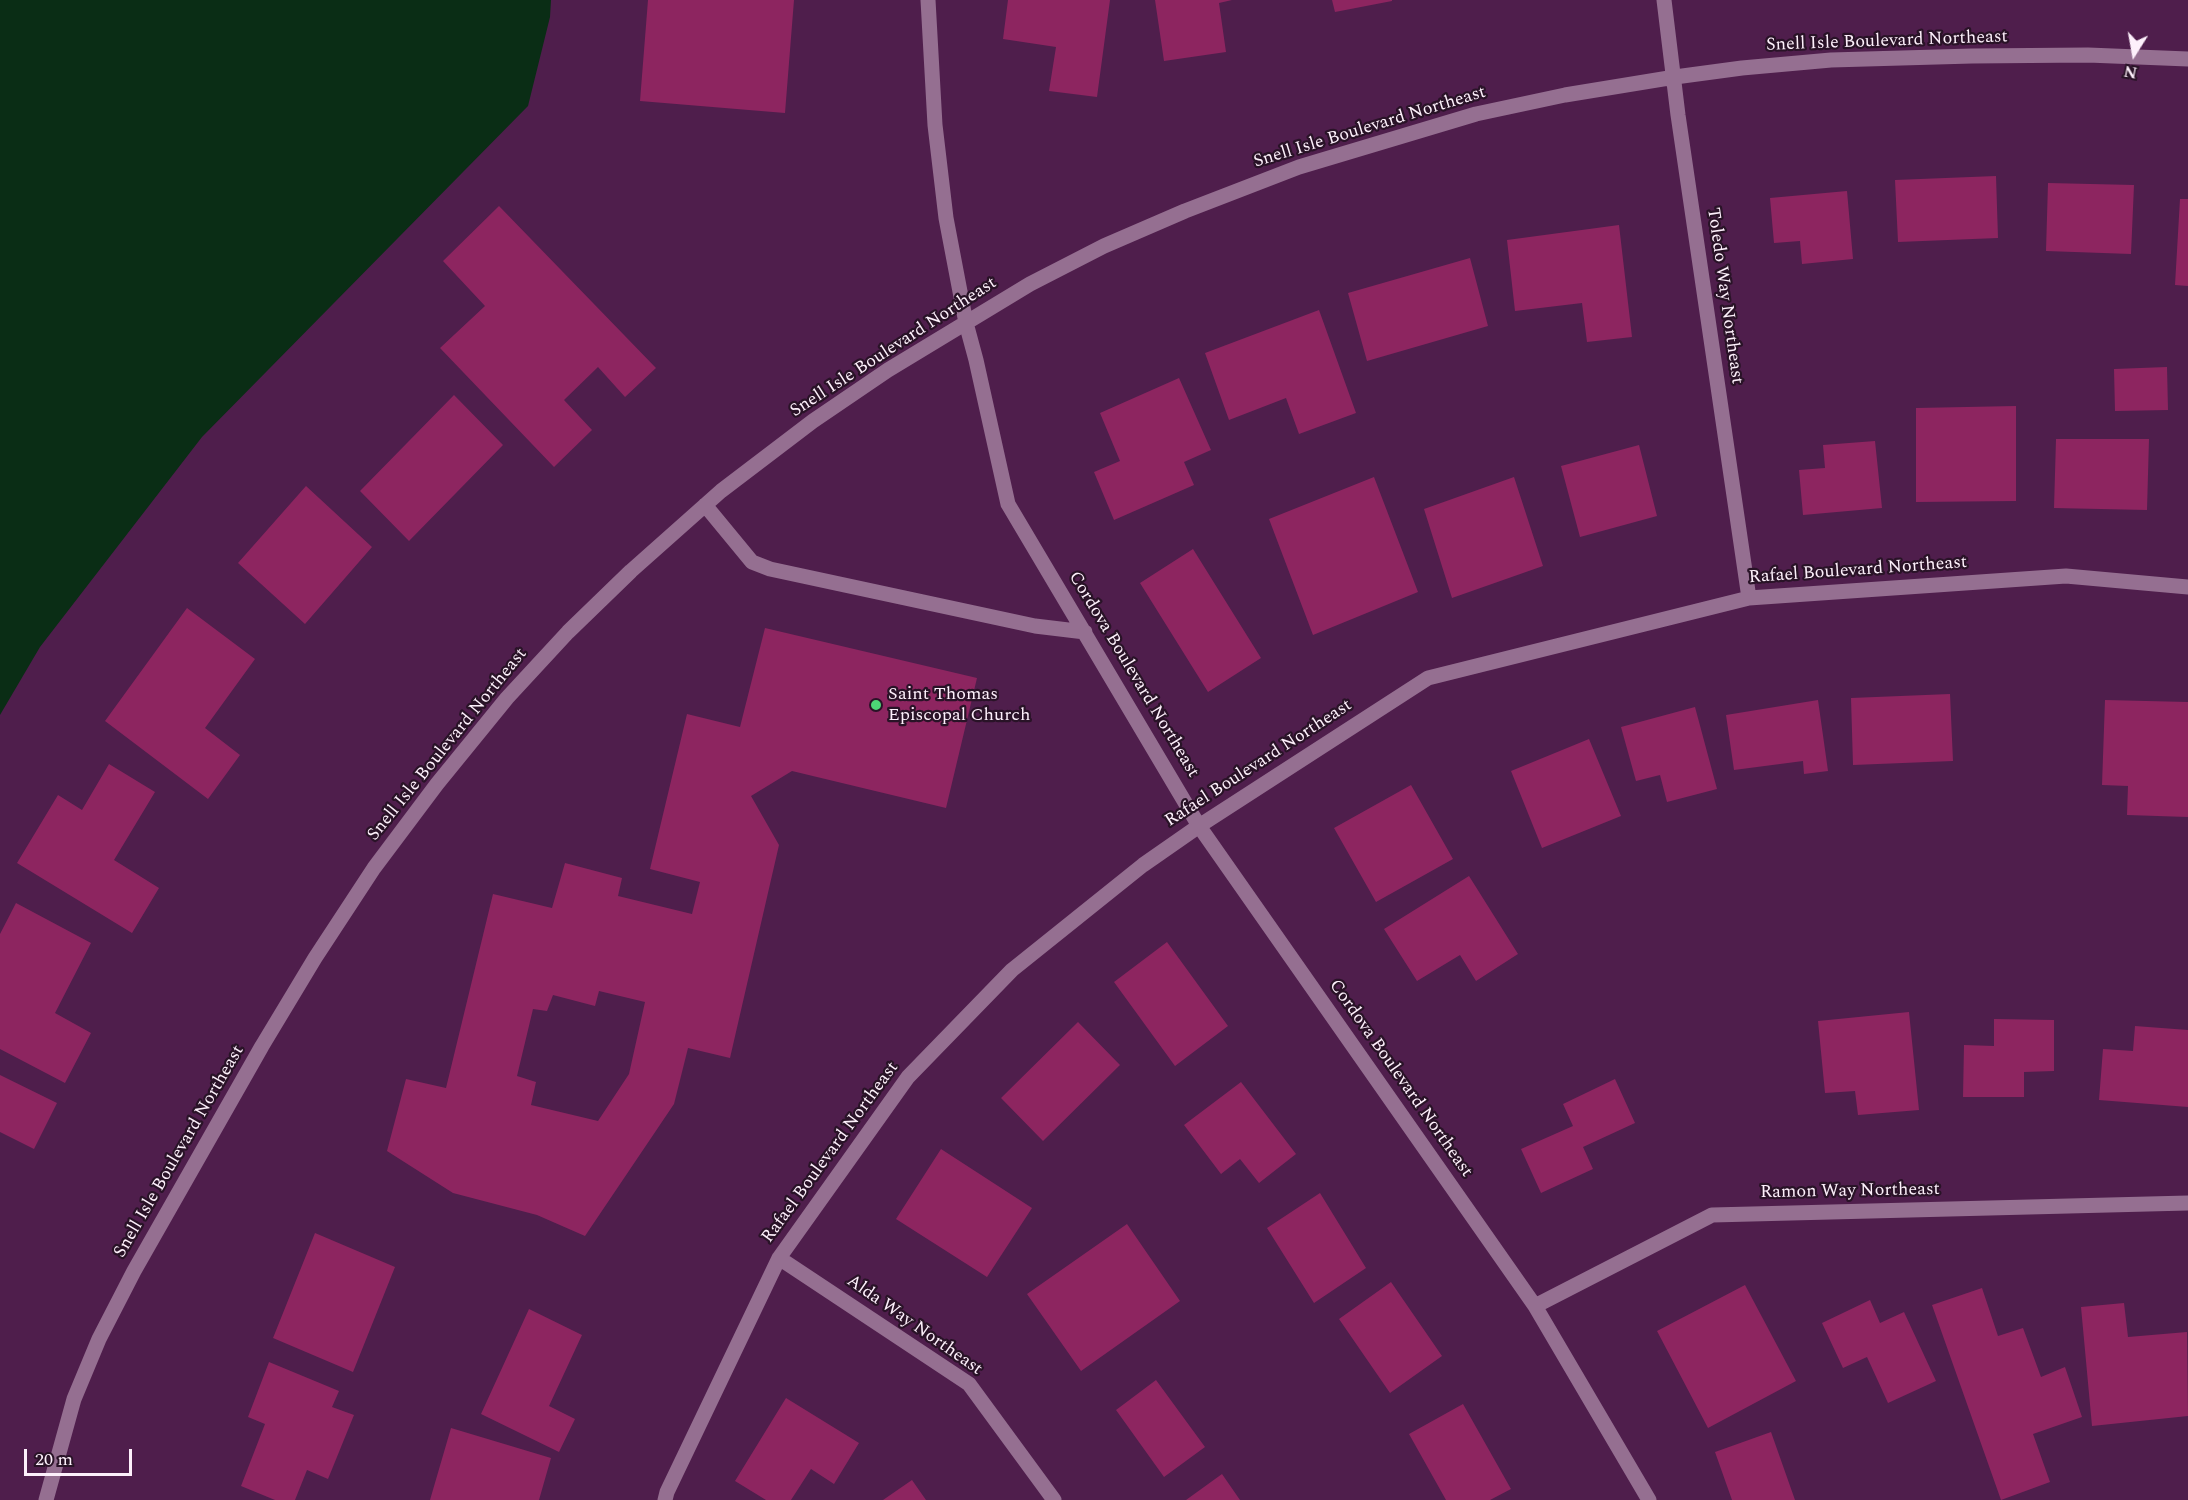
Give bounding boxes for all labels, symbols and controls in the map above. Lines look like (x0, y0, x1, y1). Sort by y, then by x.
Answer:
north arrow (2104, 24, 2164, 84)
street label: Snell Isle Boulevard Northeast (1766, 27, 2008, 57)
text: N (2122, 59, 2139, 85)
street label: Snell Isle Boulevard Northeast (1251, 82, 1489, 174)
street label: Toledo Way Northeast (1701, 206, 1747, 386)
street label: Snell Isle Boulevard Northeast (787, 273, 1001, 423)
street label: Rafael Boulevard Northeast (1748, 553, 1968, 589)
street label: Cordova Boulevard Northeast (1063, 568, 1203, 782)
street label: Snell Isle Boulevard Northeast (364, 644, 532, 846)
place label: Saint Thomas Episcopal Church (888, 684, 1030, 726)
street label: Rafael Boulevard Northeast (1161, 695, 1357, 833)
marker: Saint Thomas Episcopal Church (869, 698, 883, 712)
street label: Cordova Boulevard Northeast (1323, 976, 1477, 1182)
street label: Snell Isle Boulevard Northeast (110, 1042, 250, 1262)
street label: Rafael Boulevard Northeast (758, 1058, 904, 1248)
street label: Ramon Way Northeast (1760, 1180, 1940, 1204)
street label: Alda Way Northeast (842, 1271, 986, 1381)
scale bar (27, 1437, 135, 1475)
text: 20 m (35, 1446, 73, 1473)

